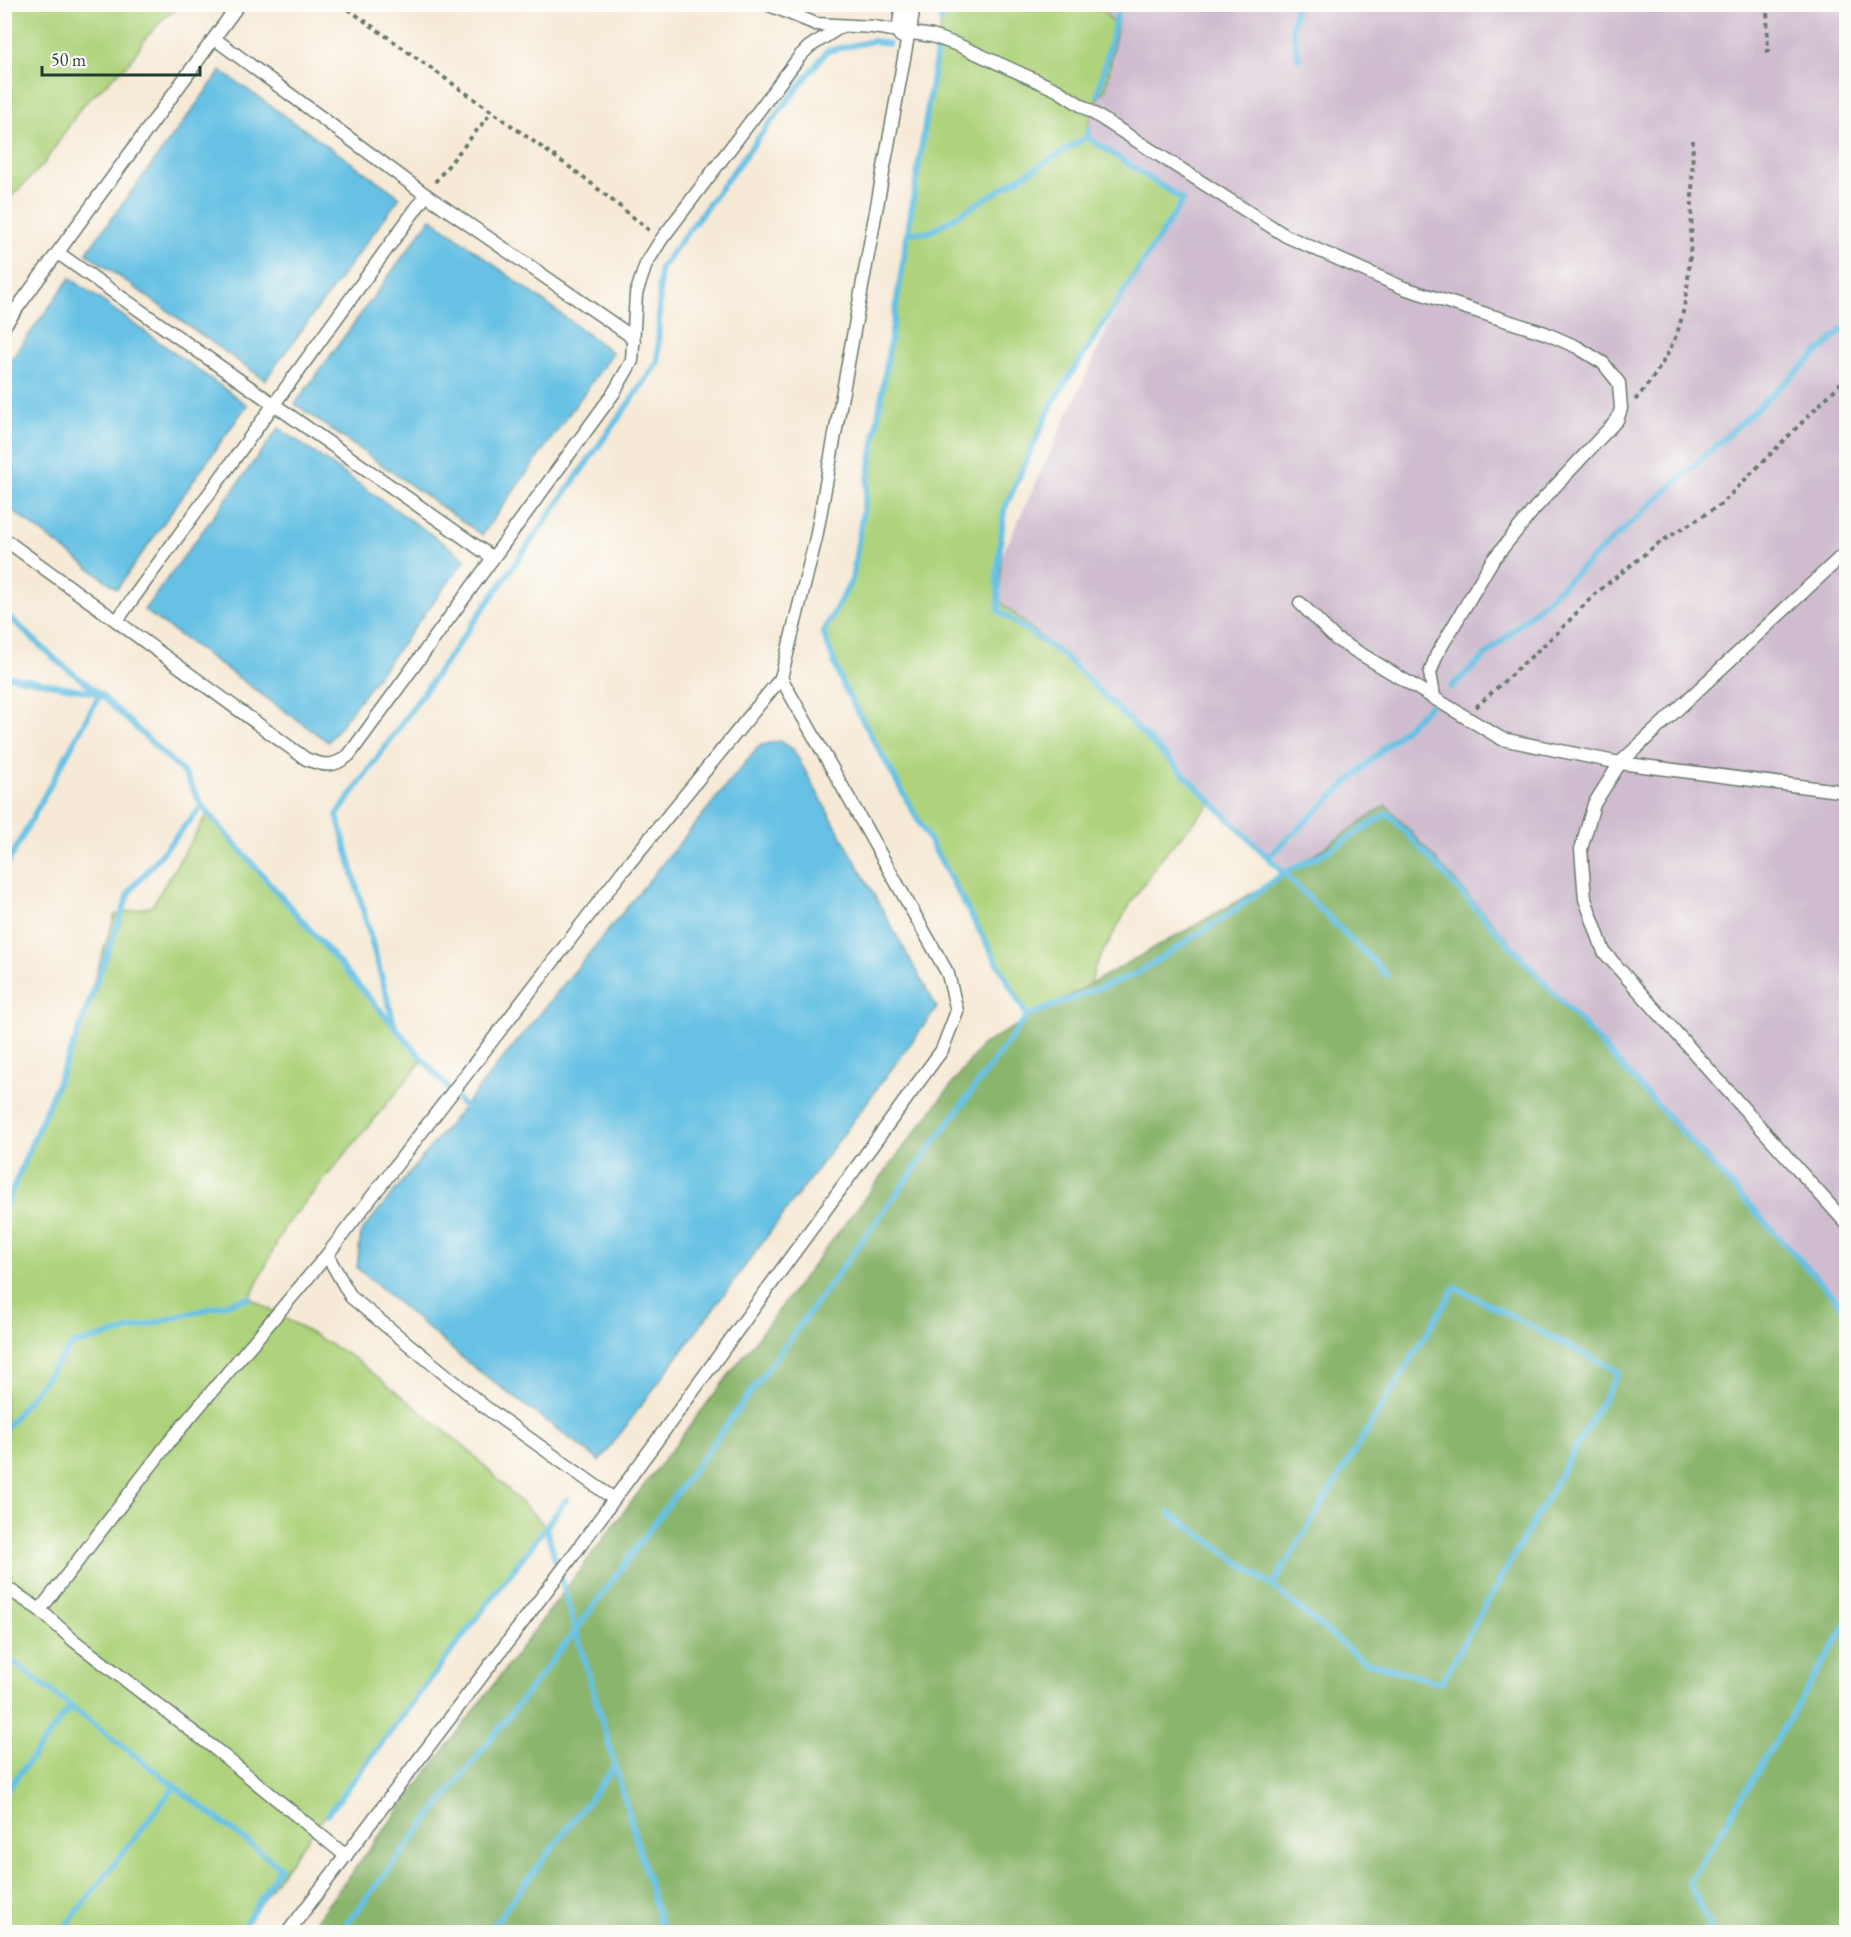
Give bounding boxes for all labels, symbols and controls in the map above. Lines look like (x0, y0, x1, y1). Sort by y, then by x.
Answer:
scale bar (42, 39, 200, 77)
text: 50 m (51, 48, 86, 71)

